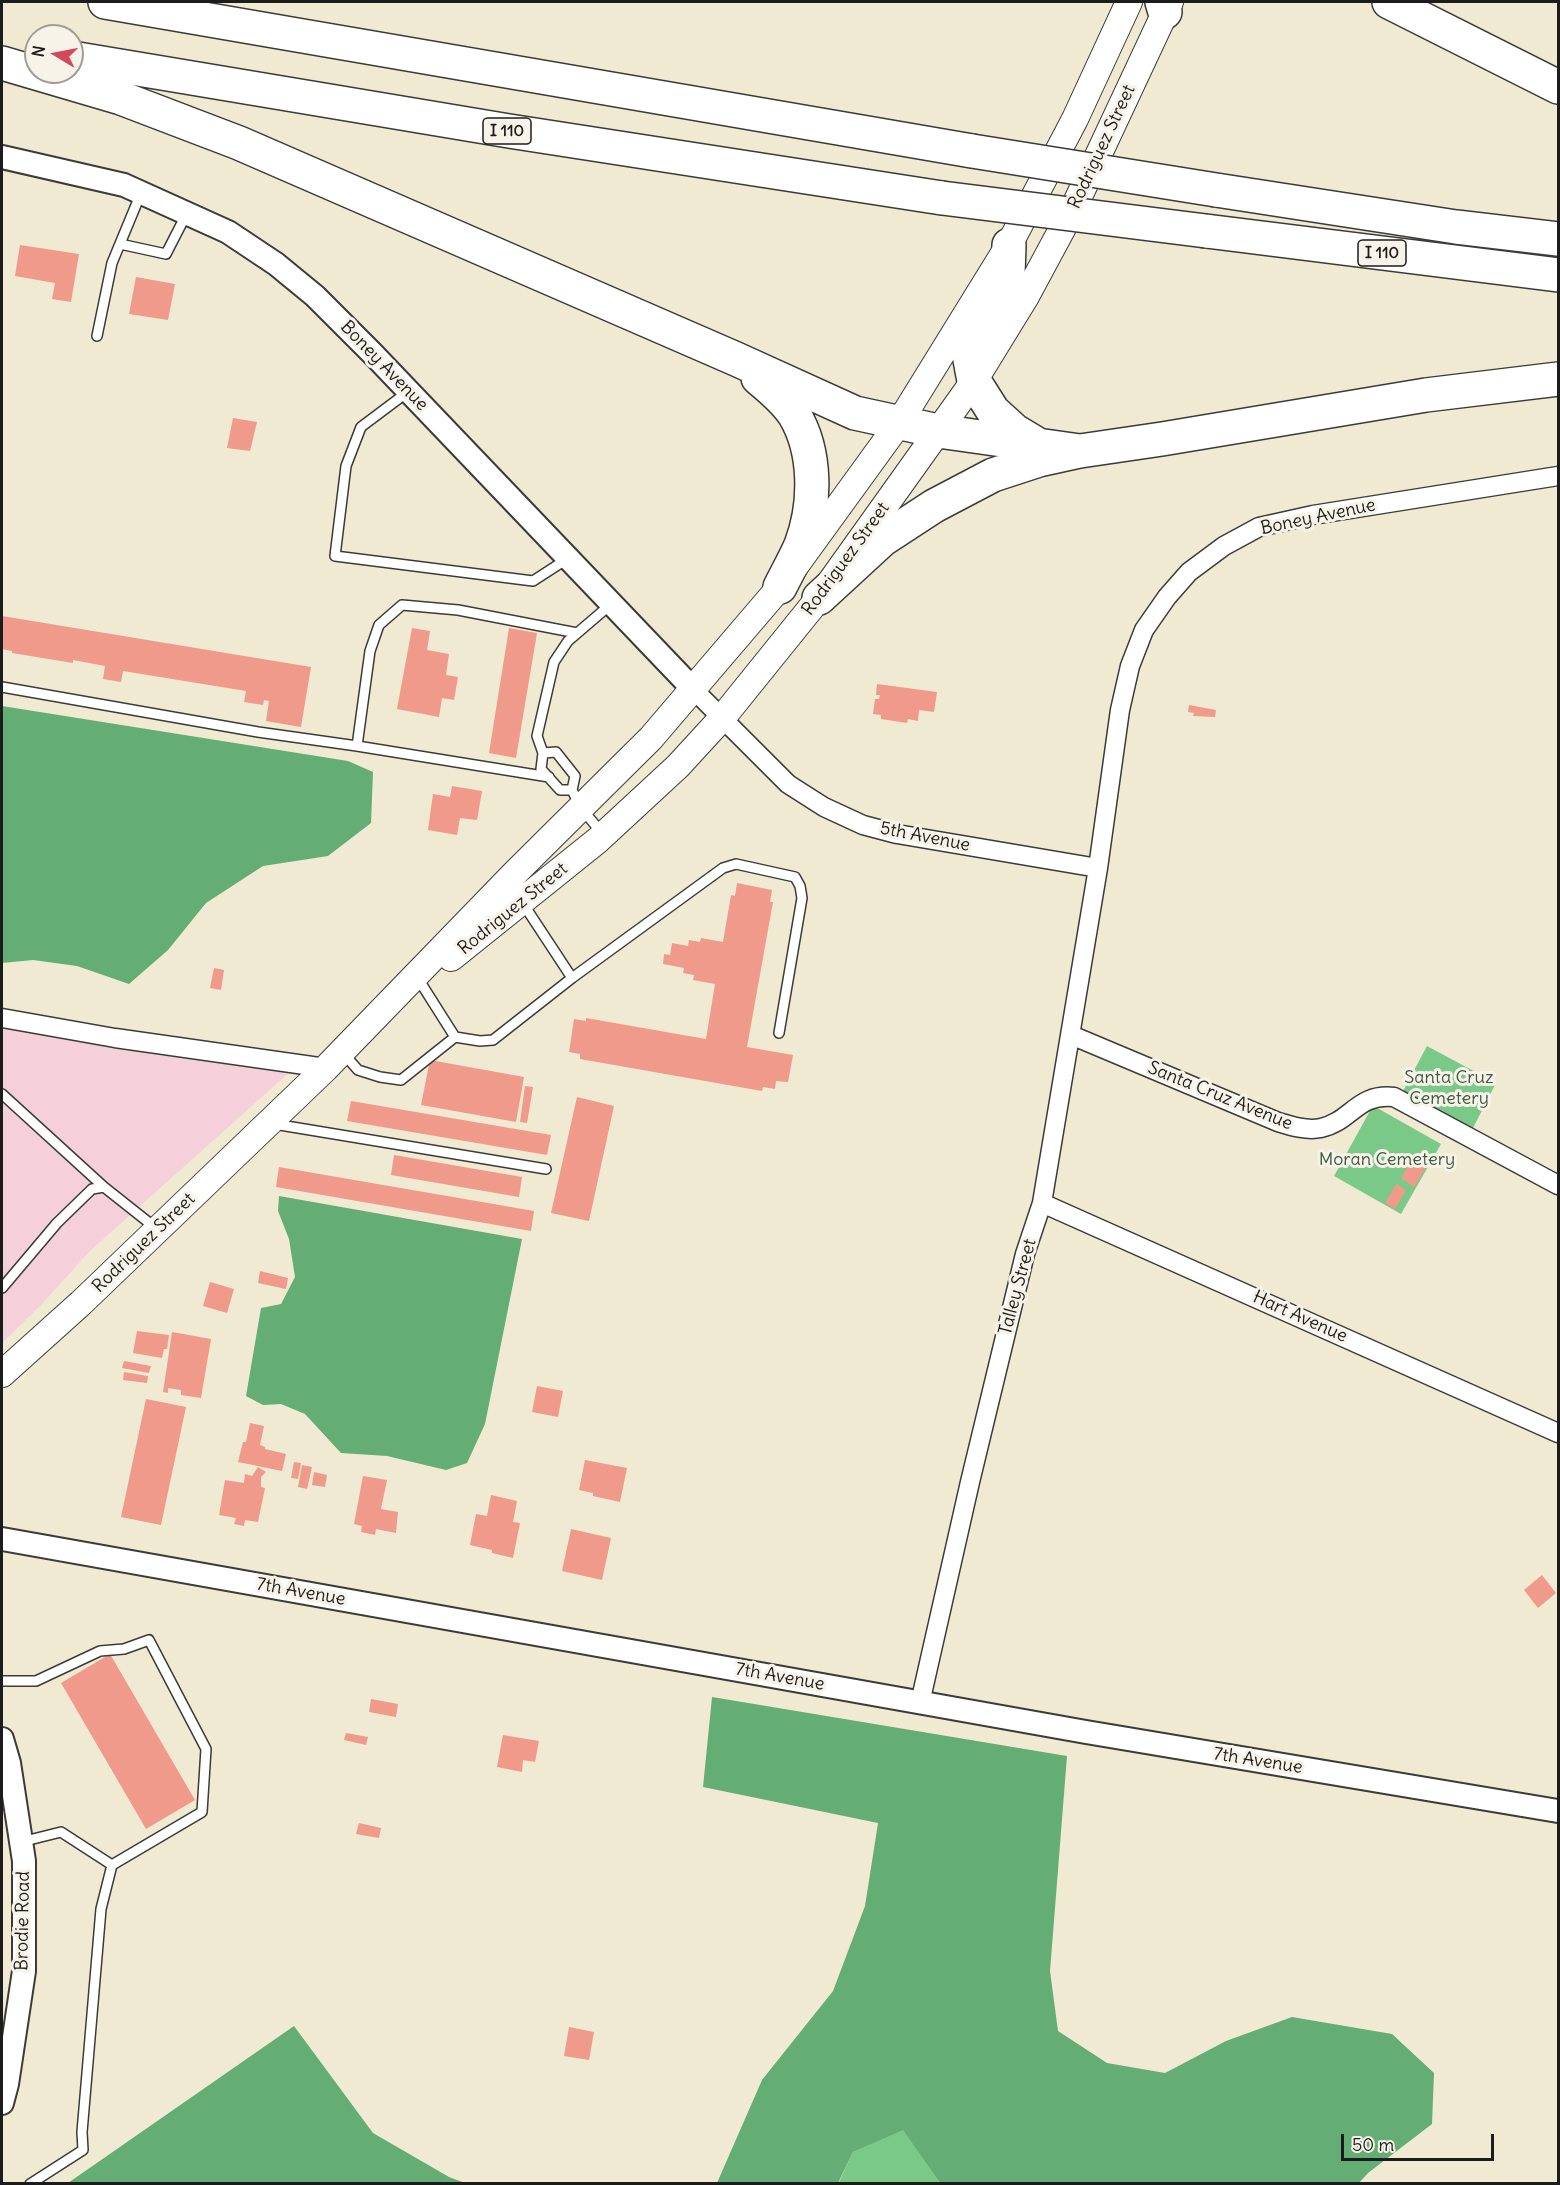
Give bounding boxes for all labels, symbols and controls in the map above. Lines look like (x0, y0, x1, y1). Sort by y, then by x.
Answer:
north arrow (24, 24, 84, 84)
text: N (27, 44, 49, 58)
street label: Rodriguez Street (1064, 81, 1140, 213)
road number: I 110 (483, 118, 531, 144)
road number: I 110 (1358, 240, 1406, 266)
street label: Boney Avenue (336, 316, 432, 416)
street label: Boney Avenue (1259, 494, 1377, 540)
street label: Rodriguez Street (798, 498, 894, 620)
street label: 5th Avenue (878, 818, 972, 856)
street label: Rodriguez Street (454, 858, 572, 960)
street label: Santa Cruz Avenue (1145, 1057, 1295, 1135)
park label: Santa Cruz Cemetery (1404, 1067, 1494, 1110)
park label: Moran Cemetery (1319, 1149, 1455, 1171)
street label: Rodriguez Street (88, 1189, 200, 1297)
street label: Talley Street (995, 1236, 1041, 1338)
street label: Hart Avenue (1249, 1287, 1351, 1347)
street label: 7th Avenue (255, 1574, 347, 1610)
street label: 7th Avenue (734, 1659, 826, 1695)
street label: 7th Avenue (1212, 1743, 1304, 1779)
street label: Brodie Road (11, 1871, 35, 1971)
scale bar (1344, 2122, 1497, 2160)
text: 50 m (1352, 2133, 1394, 2156)

